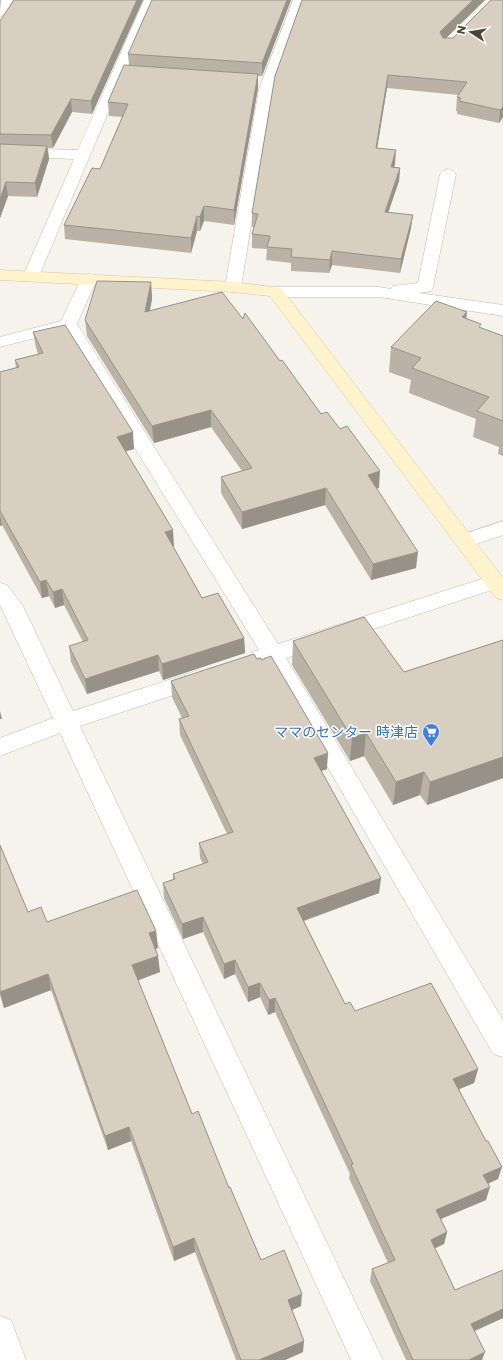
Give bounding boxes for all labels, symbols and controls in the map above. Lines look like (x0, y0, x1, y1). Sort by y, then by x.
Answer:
north arrow (451, 12, 491, 52)
text: N (453, 24, 470, 36)
place label: ママのセンター 時津店 (274, 722, 418, 742)
supermarket icon: ママのセンター 時津店 (421, 722, 441, 747)

